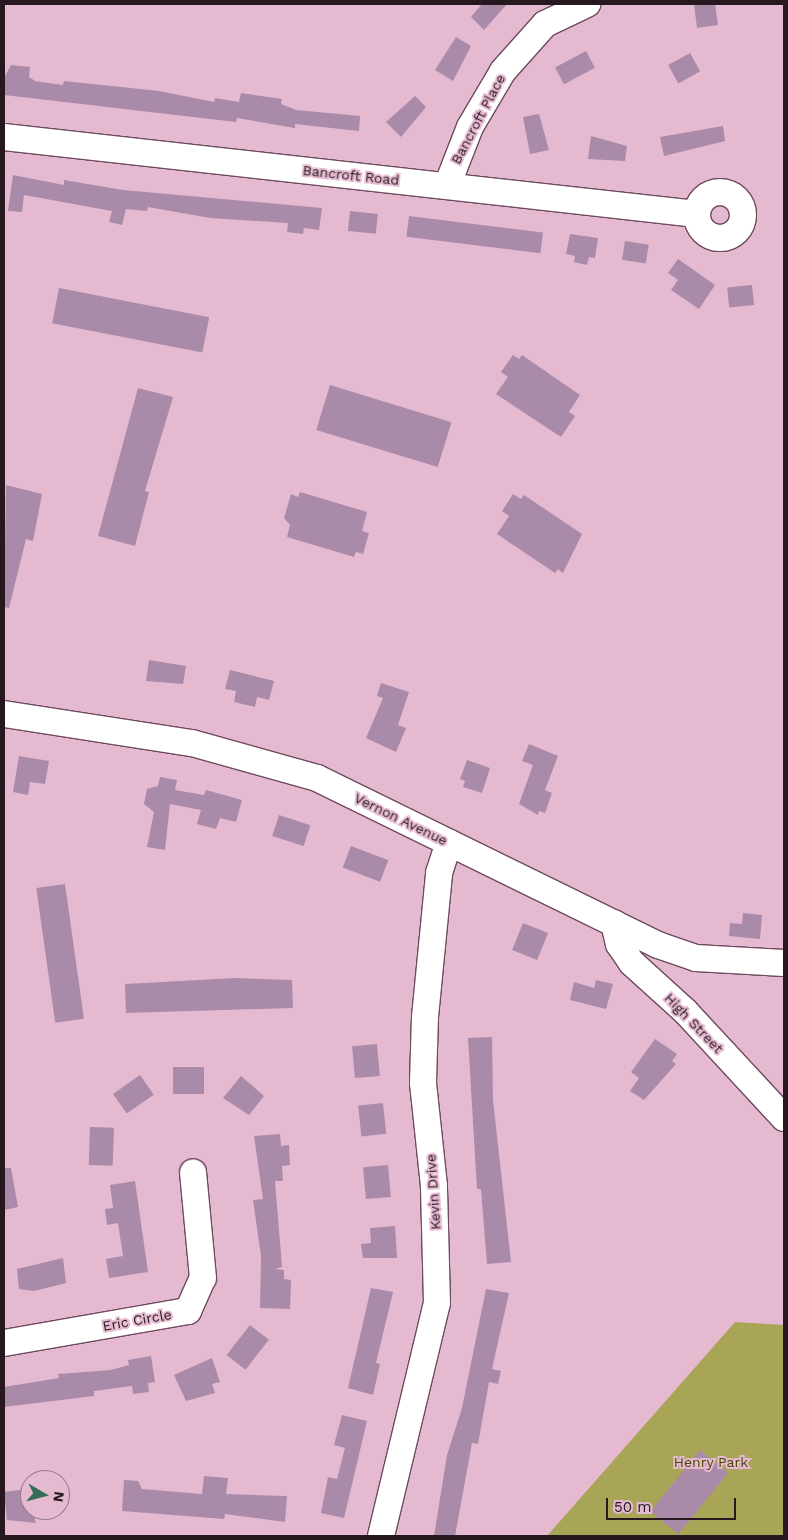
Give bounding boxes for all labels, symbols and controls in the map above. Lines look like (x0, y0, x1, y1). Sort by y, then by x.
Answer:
street label: Bancroft Place (447, 71, 509, 167)
street label: Bancroft Road (302, 162, 400, 188)
street label: Vernon Avenue (351, 789, 451, 849)
street label: High Street (661, 989, 727, 1057)
street label: Kevin Drive (422, 1154, 444, 1230)
street label: Eric Circle (101, 1306, 173, 1334)
park label: Henry Park (674, 1454, 748, 1470)
north arrow (20, 1470, 70, 1520)
scale bar (608, 1488, 738, 1520)
text: N (50, 1491, 68, 1503)
text: 50 m (614, 1498, 651, 1516)

